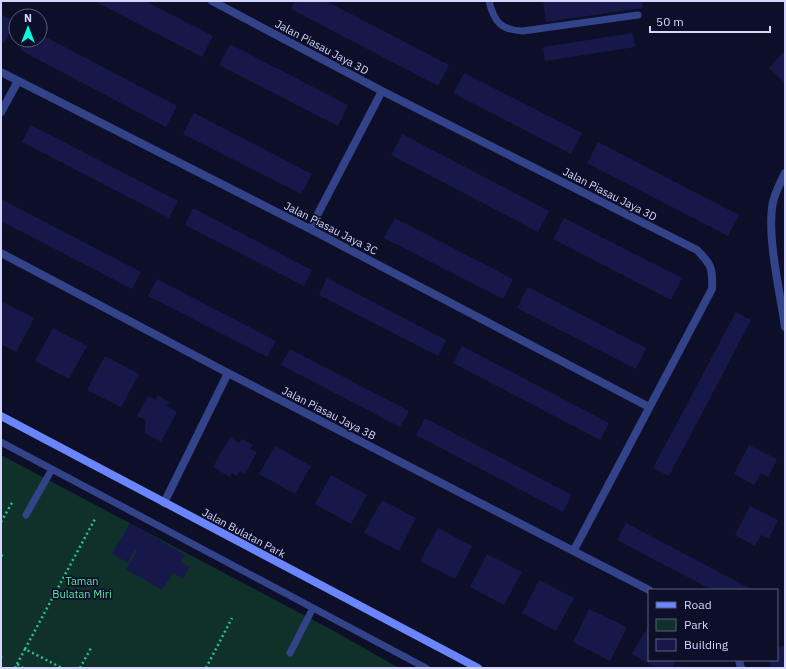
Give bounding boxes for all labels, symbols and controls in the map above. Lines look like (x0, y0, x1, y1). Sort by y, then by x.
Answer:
north arrow (8, 8, 48, 48)
scale bar (650, 8, 770, 34)
text: N (24, 11, 32, 25)
text: 50 m (656, 14, 684, 29)
street label: Jalan Piasau Jaya 3D (273, 16, 371, 78)
street label: Jalan Piasau Jaya 3D (561, 164, 659, 224)
street label: Jalan Piasau Jaya 3C (282, 198, 380, 258)
street label: Jalan Piasau Jaya 3B (280, 383, 378, 443)
street label: Jalan Bulatan Park (200, 505, 288, 561)
park label: Taman Bulatan Miri (52, 574, 112, 601)
legend (648, 589, 778, 661)
text: Road (684, 597, 712, 612)
text: Park (684, 617, 709, 632)
text: Building (684, 637, 729, 652)

